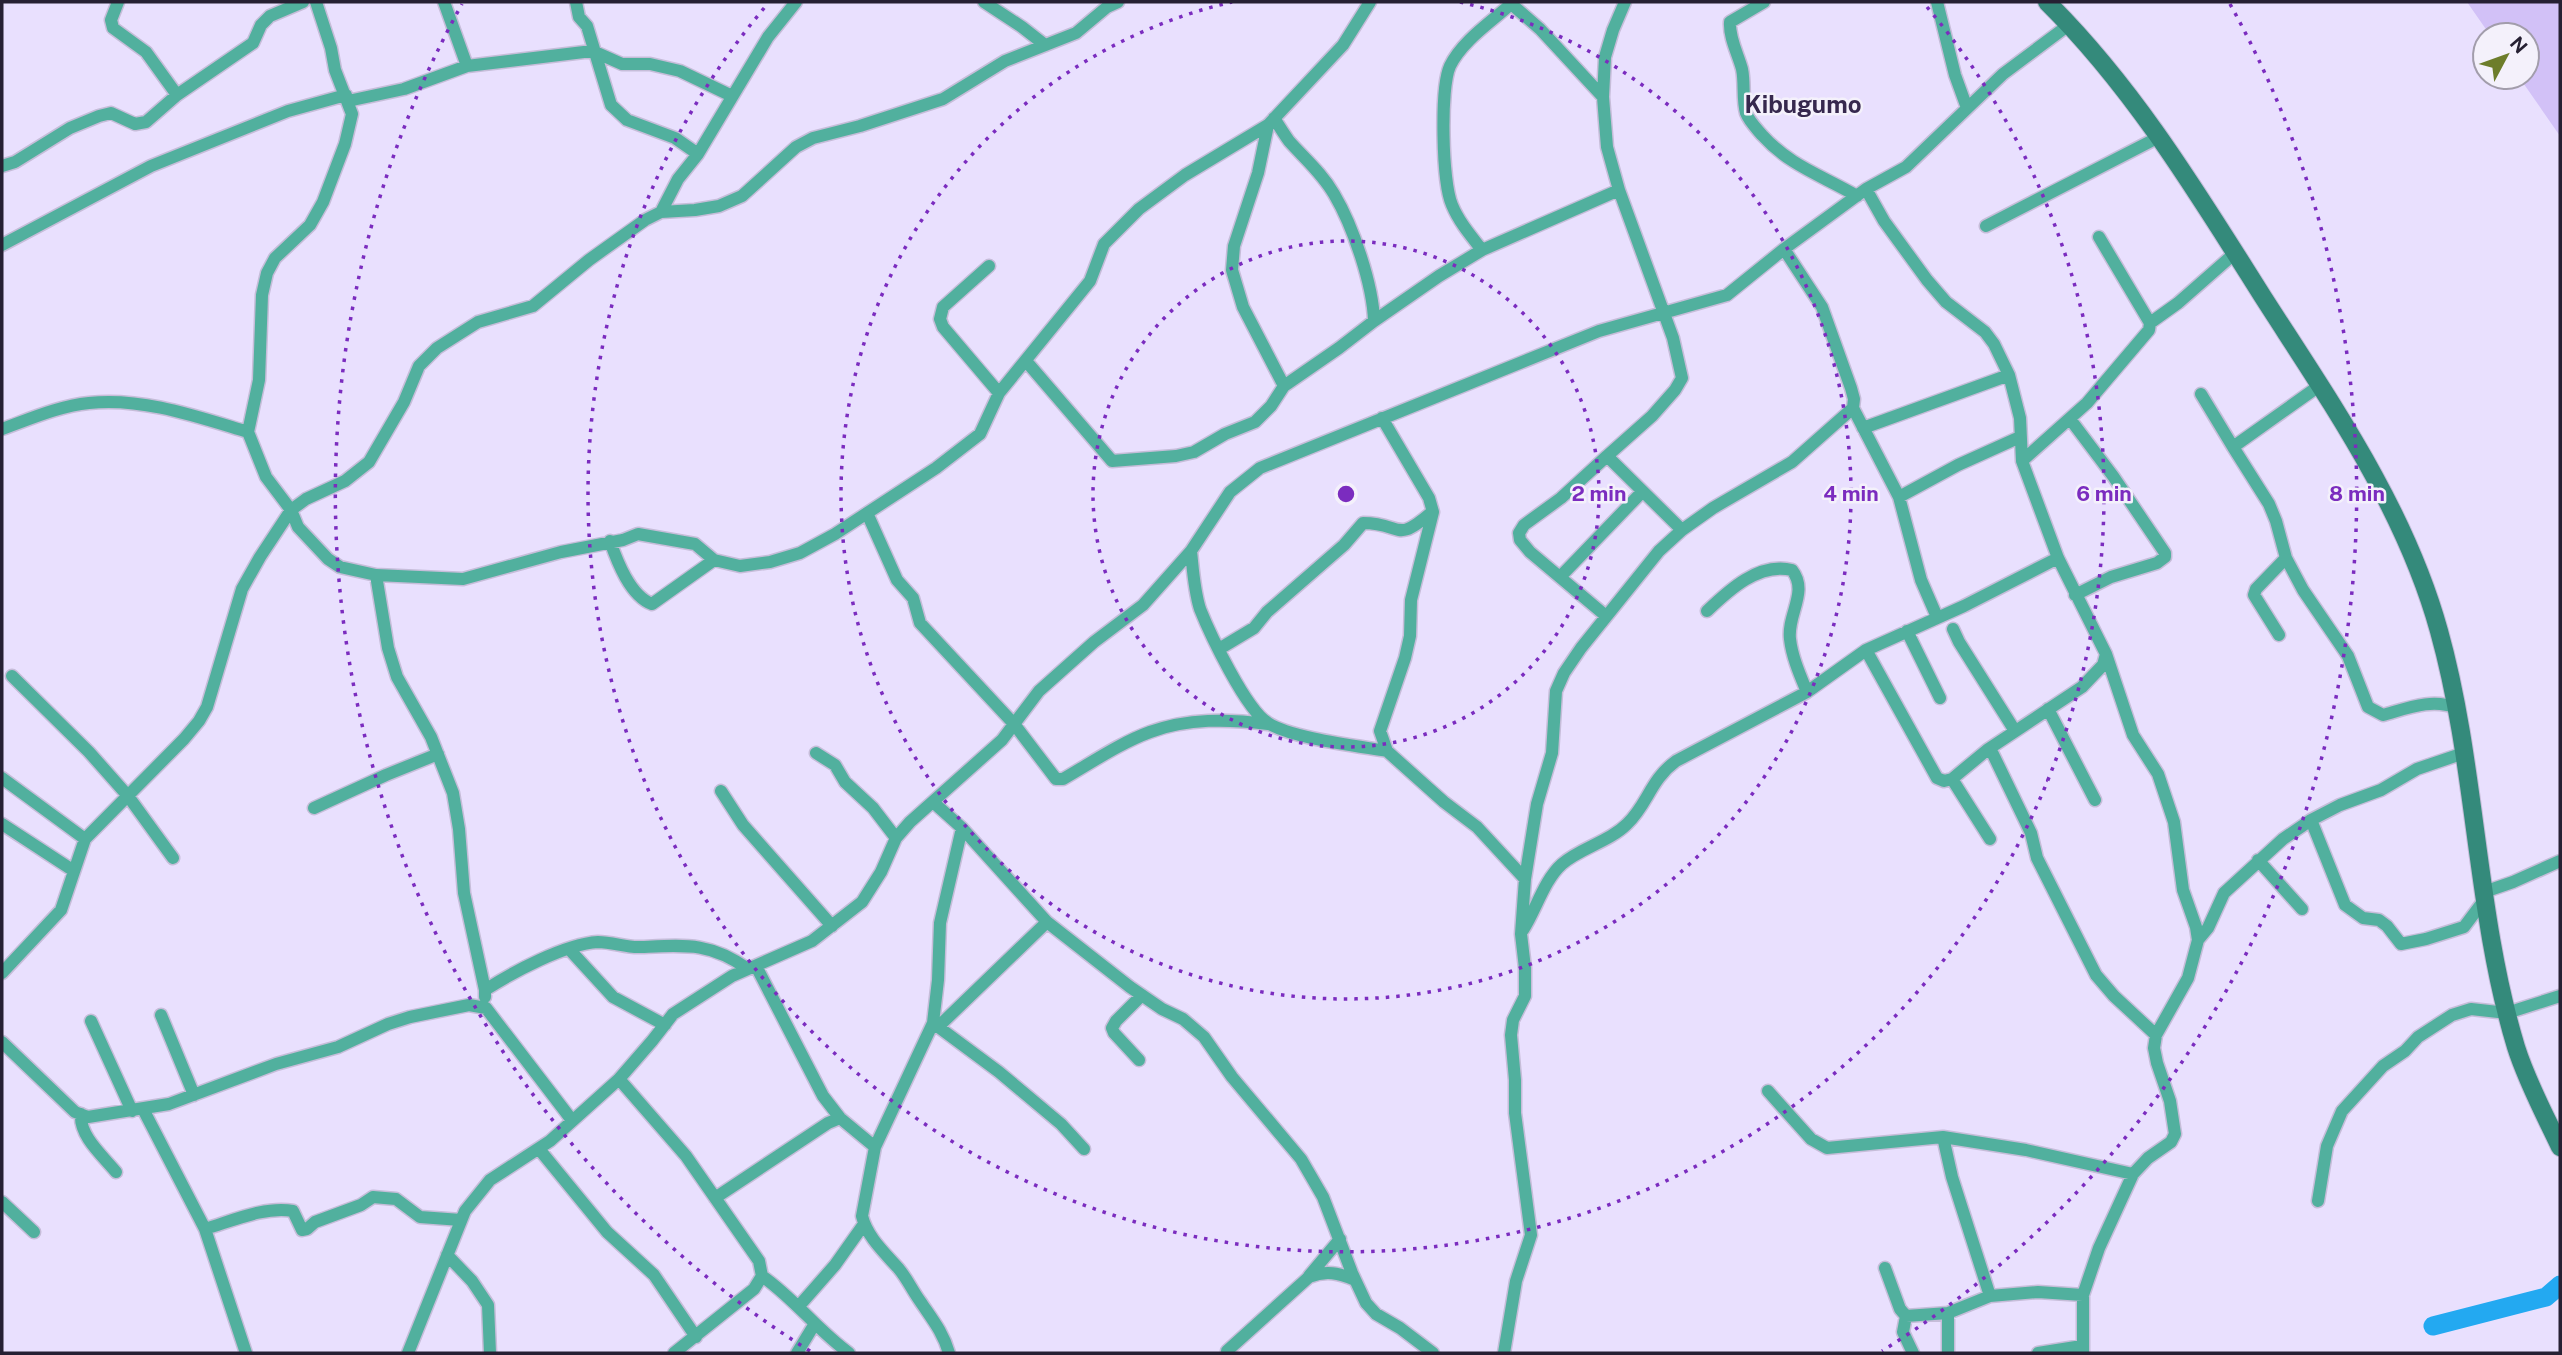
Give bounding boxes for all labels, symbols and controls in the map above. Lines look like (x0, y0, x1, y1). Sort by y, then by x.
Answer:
north arrow (2471, 21, 2541, 91)
text: N (2506, 32, 2532, 58)
district label: Kibugumo (1745, 90, 1861, 118)
text: 2 min (1571, 481, 1627, 506)
text: 4 min (1823, 481, 1879, 506)
text: 6 min (2076, 481, 2132, 506)
text: 8 min (2329, 481, 2385, 506)
centre of rings (1334, 482, 1358, 506)

